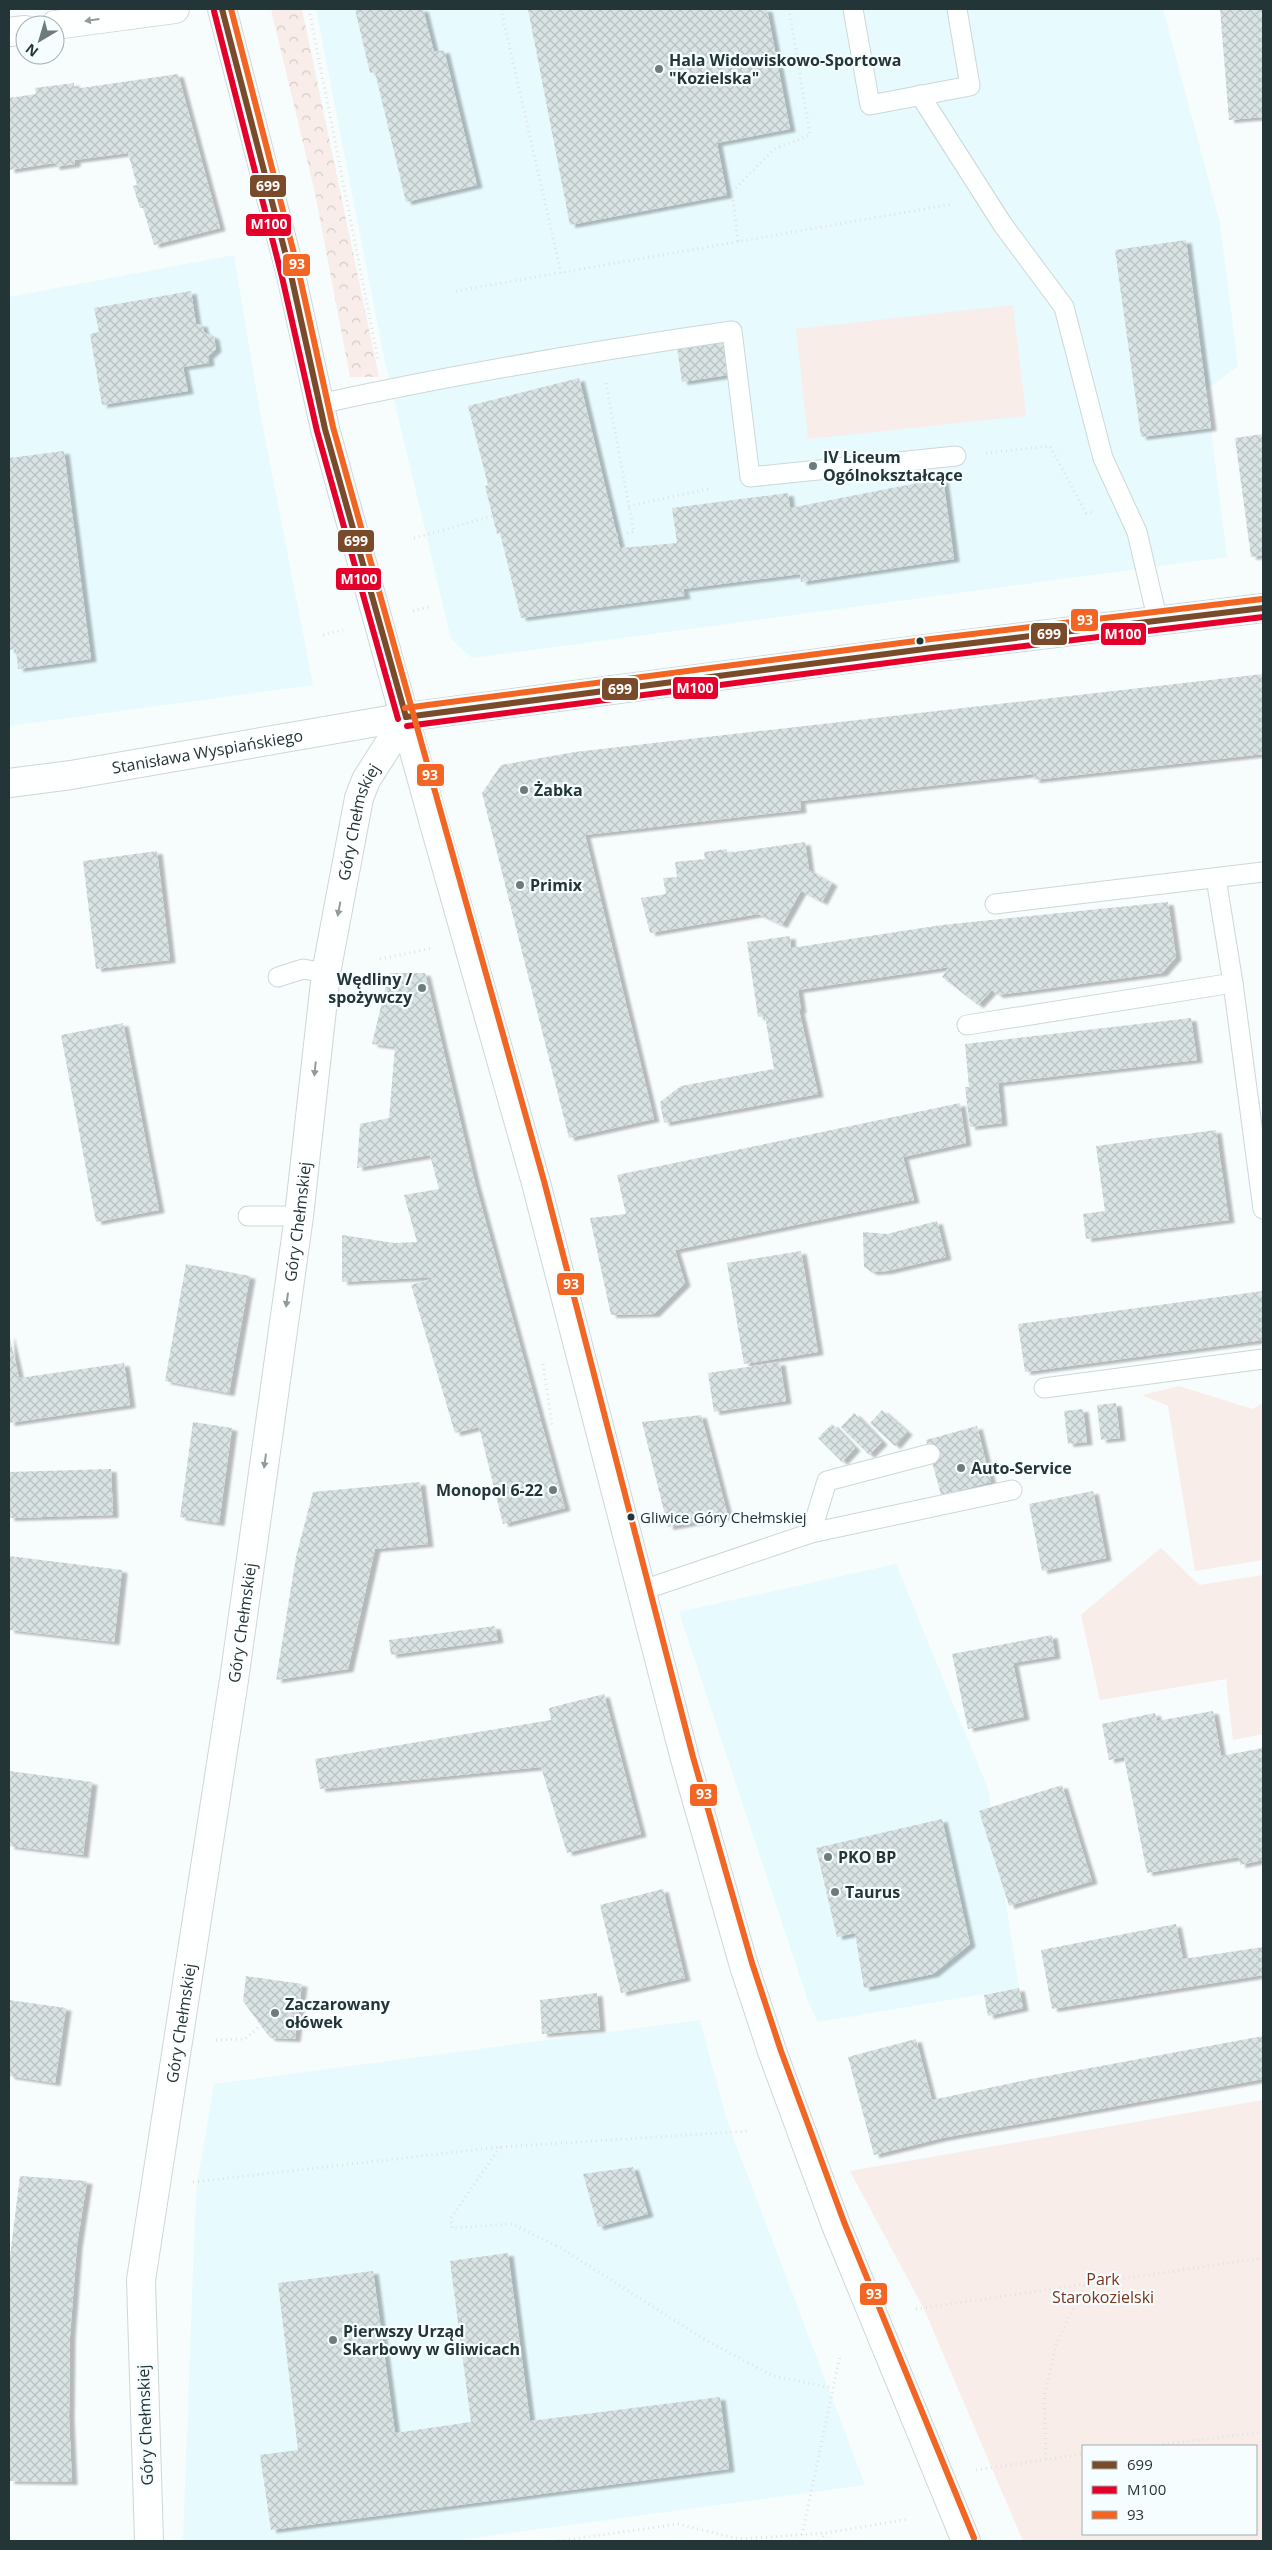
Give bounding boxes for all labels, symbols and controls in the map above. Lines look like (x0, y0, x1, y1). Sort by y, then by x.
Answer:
north arrow (15, 15, 65, 65)
one-way arrow (84, 16, 100, 24)
text: N (21, 40, 42, 62)
place label: Hala Widowiskowo-Sportowa "Kozielska" (669, 49, 901, 89)
marker: Hala Widowiskowo-Sportowa "Kozielska" (653, 63, 665, 75)
line badge: 699 (249, 174, 287, 198)
text: 699 (256, 176, 280, 195)
line badge: M100 (245, 213, 292, 237)
text: M100 (250, 214, 288, 233)
line badge: 93 (282, 253, 311, 277)
text: 93 (289, 254, 305, 273)
place label: IV Liceum Ogólnokształcące (823, 446, 963, 486)
marker: IV Liceum Ogólnokształcące (807, 460, 819, 472)
line badge: 699 (337, 529, 375, 553)
text: 699 (344, 531, 368, 550)
line badge: M100 (335, 567, 382, 591)
text: M100 (340, 569, 378, 588)
line badge: 93 (1070, 608, 1099, 632)
text: 93 (1077, 610, 1093, 629)
line badge: 699 (1030, 622, 1068, 646)
line badge: M100 (1100, 622, 1147, 646)
text: 699 (1037, 624, 1061, 643)
text: M100 (1104, 624, 1142, 643)
unlabelled marker (915, 636, 925, 646)
line badge: M100 (672, 676, 719, 700)
line badge: 699 (601, 677, 639, 701)
text: M100 (676, 678, 714, 697)
text: 699 (608, 679, 632, 698)
street label: Stanisława Wyspiańskiego (110, 724, 305, 779)
street label: Góry Chełmskiej (333, 759, 385, 882)
line badge: 93 (416, 763, 445, 787)
text: 93 (422, 765, 438, 784)
place label: Żabka (534, 779, 583, 801)
marker: Żabka (518, 784, 530, 796)
place label: Primix (530, 874, 583, 896)
marker: Primix (514, 879, 526, 891)
one-way arrow (334, 901, 342, 917)
place label: Wędliny / spożywczy (328, 968, 413, 1008)
marker: Wędliny / spożywczy (416, 982, 428, 994)
one-way arrow (311, 1062, 319, 1078)
street label: Góry Chełmskiej (279, 1161, 316, 1283)
line badge: 93 (556, 1272, 585, 1296)
text: 93 (563, 1274, 579, 1293)
one-way arrow (283, 1293, 291, 1309)
one-way arrow (260, 1453, 268, 1469)
place label: Auto-Service (971, 1457, 1072, 1479)
marker: Auto-Service (955, 1462, 967, 1474)
place label: Monopol 6-22 (436, 1479, 543, 1501)
marker: Monopol 6-22 (547, 1484, 559, 1496)
place label: Gliwice Góry Chełmskiej (640, 1507, 807, 1527)
marker: Gliwice Góry Chełmskiej (626, 1512, 636, 1522)
street label: Góry Chełmskiej (223, 1561, 261, 1684)
line badge: 93 (689, 1783, 718, 1807)
text: 93 (696, 1784, 712, 1803)
place label: PKO BP (838, 1846, 896, 1868)
marker: PKO BP (822, 1851, 834, 1863)
place label: Taurus (845, 1881, 900, 1903)
marker: Taurus (829, 1886, 841, 1898)
street label: Góry Chełmskiej (161, 1962, 201, 2085)
place label: Zaczarowany ołówek (285, 1993, 391, 2033)
marker: Zaczarowany ołówek (269, 2007, 281, 2019)
park label: Park Starokozielski (1052, 2268, 1154, 2308)
line badge: 93 (859, 2282, 888, 2306)
text: 93 (866, 2284, 882, 2303)
place label: Pierwszy Urząd Skarbowy w Gliwicach (343, 2320, 520, 2360)
marker: Pierwszy Urząd Skarbowy w Gliwicach (327, 2334, 339, 2346)
street label: Góry Chełmskiej (132, 2364, 158, 2486)
legend (1082, 2445, 1257, 2535)
text: 699 (1127, 2454, 1153, 2474)
text: M100 (1127, 2479, 1166, 2499)
text: 93 (1127, 2504, 1144, 2524)

